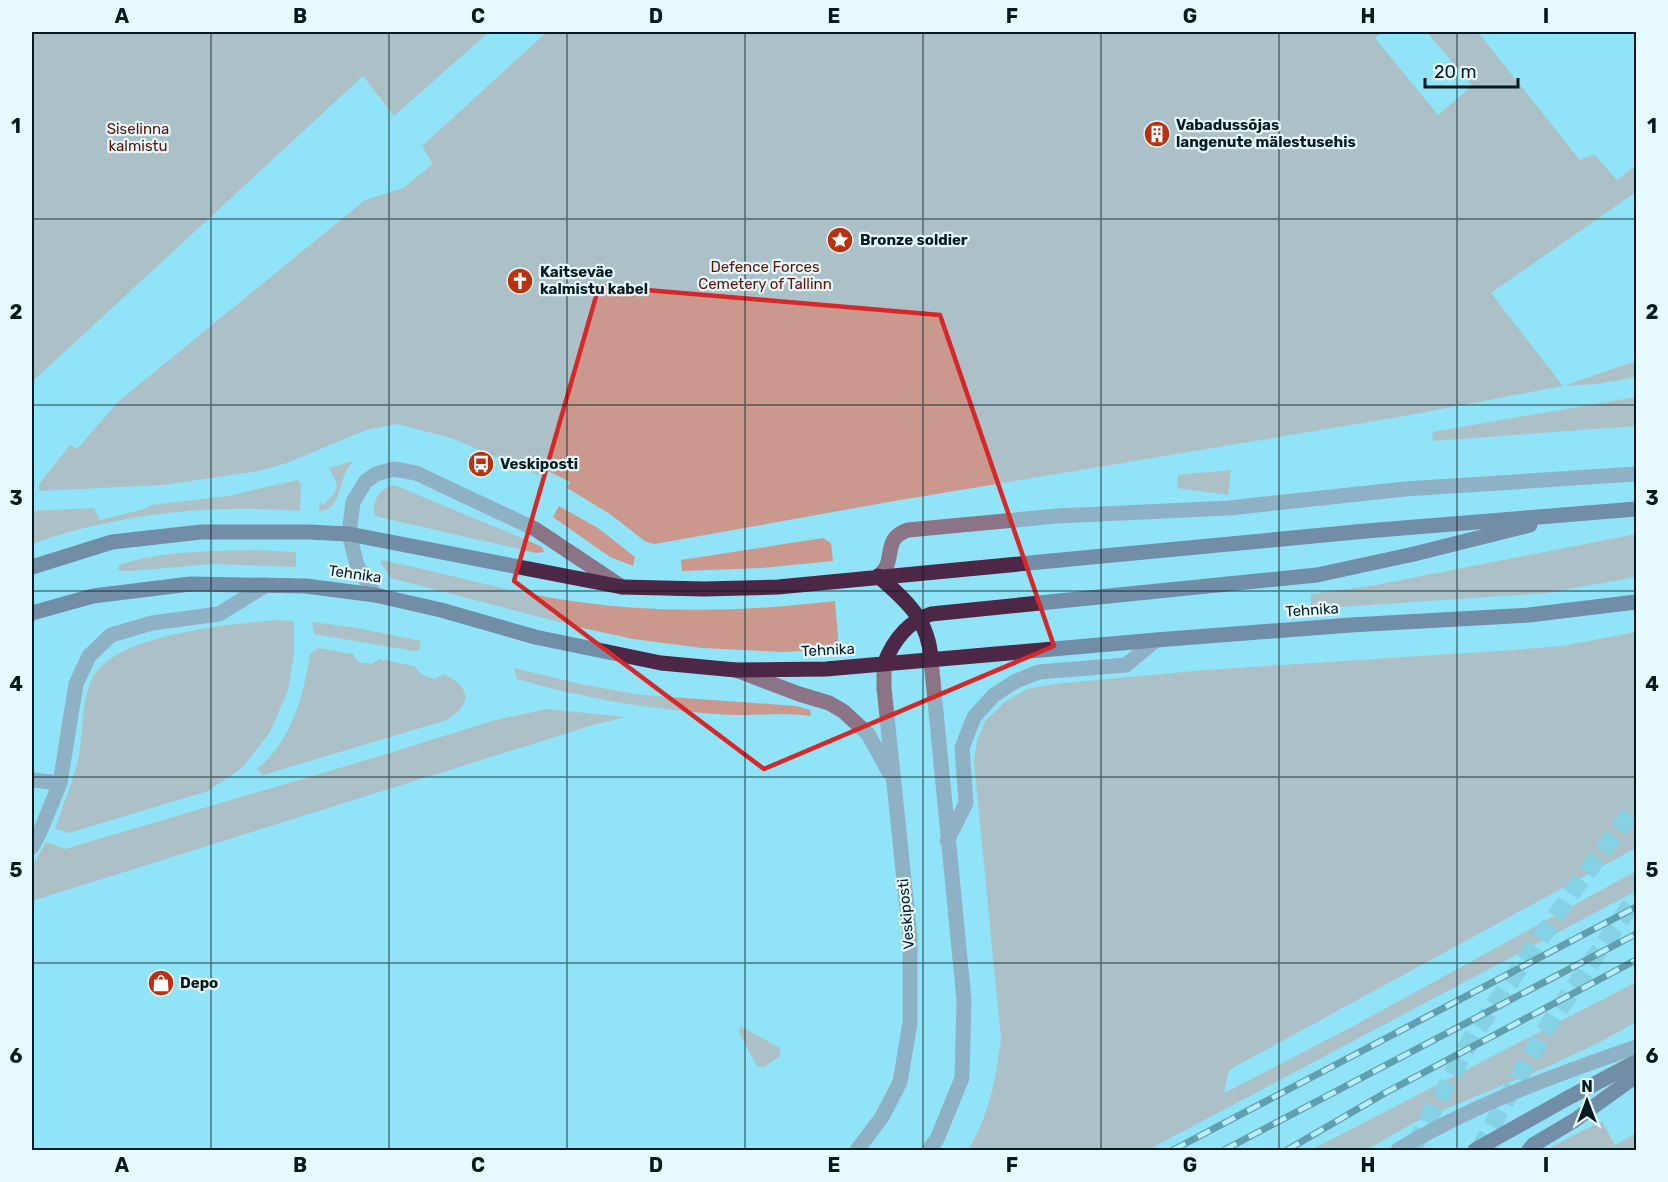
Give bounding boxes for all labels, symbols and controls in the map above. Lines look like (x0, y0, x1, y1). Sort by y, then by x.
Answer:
text: A (115, 4, 130, 28)
text: B (293, 4, 307, 28)
text: C (471, 4, 485, 28)
text: D (649, 4, 663, 28)
text: E (828, 4, 840, 28)
text: F (1006, 4, 1018, 28)
text: G (1183, 4, 1197, 28)
text: H (1361, 4, 1375, 28)
text: I (1543, 4, 1549, 28)
scale bar (1425, 51, 1518, 89)
text: 20 m (1434, 61, 1476, 83)
text: 1 (11, 114, 21, 138)
text: 1 (1647, 114, 1657, 138)
place label: Vabadussõjas langenute mälestusehis (1176, 116, 1356, 151)
building icon: Vabadussõjas langenute mälestusehis (1142, 119, 1172, 149)
park label: Siselinna kalmistu (107, 120, 169, 155)
place icon: Bronze soldier (825, 225, 855, 255)
place label: Bronze soldier (860, 231, 968, 249)
park label: Defence Forces Cemetery of Tallinn (698, 258, 832, 293)
place label: Kaitseväe kalmistu kabel (540, 263, 648, 298)
church icon: Kaitseväe kalmistu kabel (505, 266, 535, 296)
text: 2 (10, 300, 23, 324)
text: 2 (1646, 300, 1659, 324)
bus stop icon: Veskiposti (466, 449, 496, 479)
place label: Veskiposti (500, 455, 578, 473)
text: 3 (9, 486, 23, 510)
text: 3 (1645, 486, 1659, 510)
street label: Tehnika (327, 561, 383, 587)
street label: Tehnika (1285, 599, 1339, 621)
street label: Tehnika (801, 640, 855, 660)
text: 4 (9, 672, 23, 696)
text: 4 (1645, 672, 1659, 696)
text: 5 (10, 858, 23, 882)
text: 5 (1646, 858, 1659, 882)
street label: Veskiposti (894, 878, 918, 950)
shop icon: Depo (146, 968, 176, 998)
place label: Depo (180, 974, 218, 992)
text: 6 (9, 1044, 23, 1068)
text: 6 (1645, 1044, 1659, 1068)
north arrow (1557, 1071, 1617, 1131)
text: N (1581, 1077, 1593, 1096)
text: A (115, 1153, 130, 1177)
text: B (293, 1153, 307, 1177)
text: C (471, 1153, 485, 1177)
text: D (649, 1153, 663, 1177)
text: E (828, 1153, 840, 1177)
text: F (1006, 1153, 1018, 1177)
text: G (1183, 1153, 1197, 1177)
text: H (1361, 1153, 1375, 1177)
text: I (1543, 1153, 1549, 1177)

